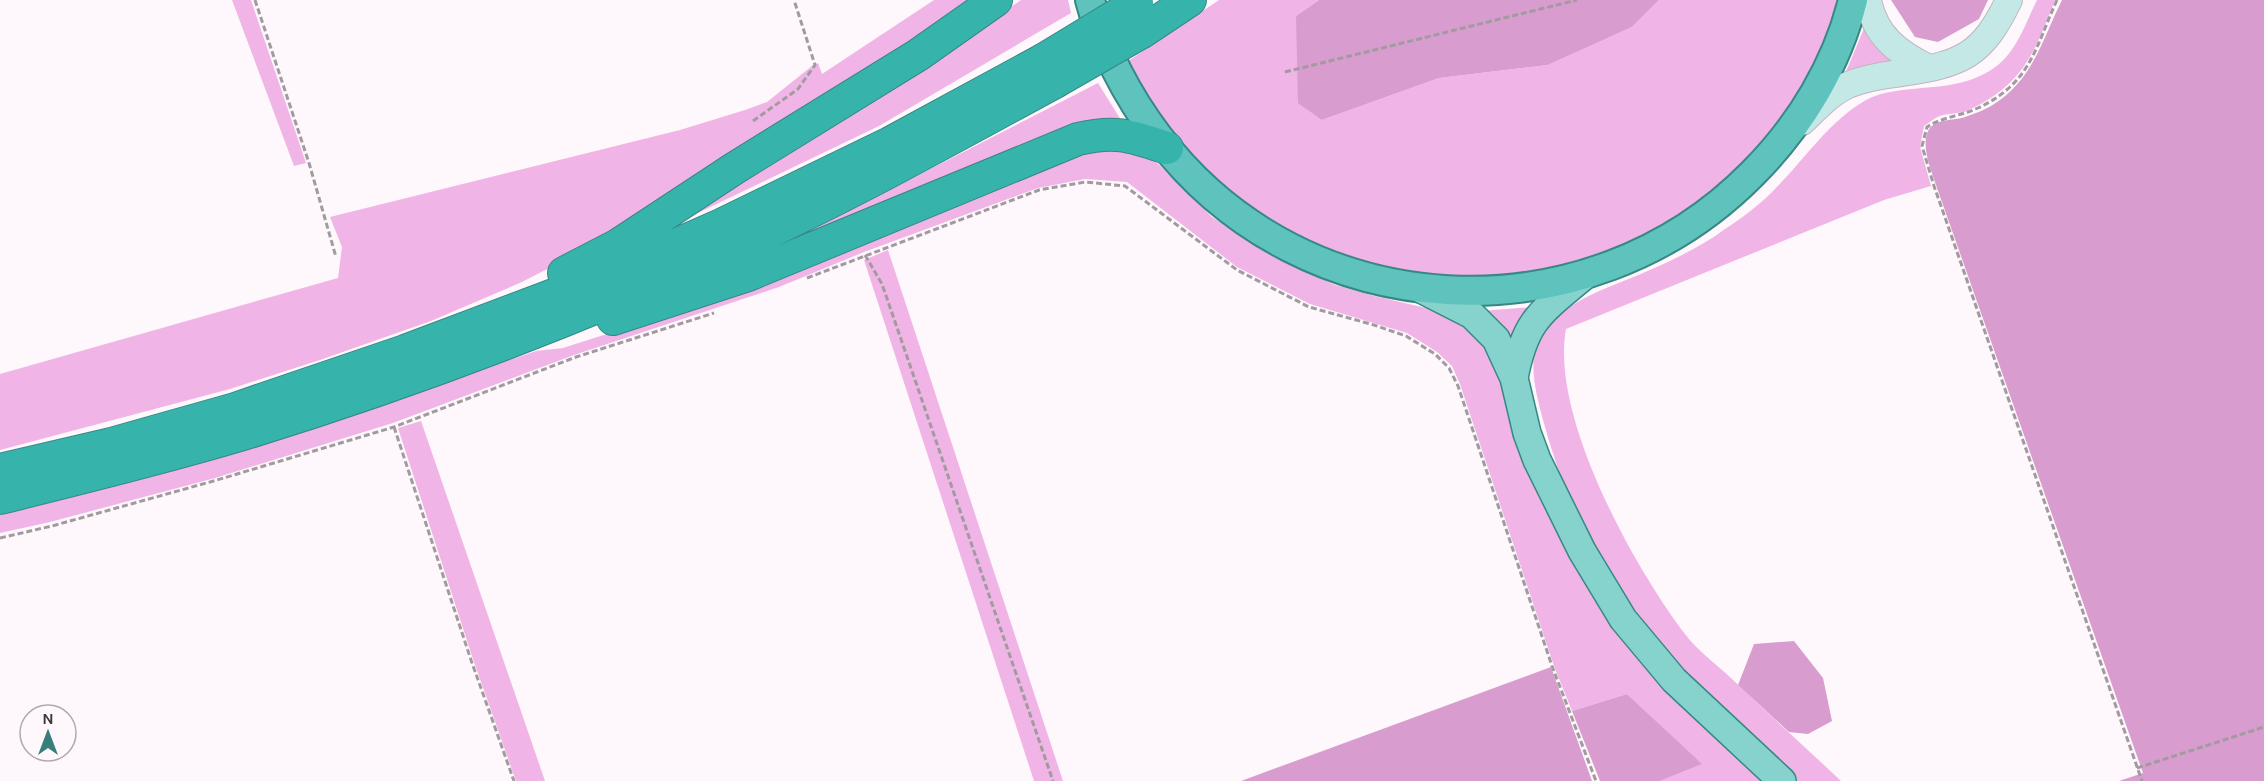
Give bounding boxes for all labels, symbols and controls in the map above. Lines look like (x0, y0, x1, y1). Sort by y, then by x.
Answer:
north arrow (18, 703, 78, 763)
text: N (42, 709, 54, 728)

